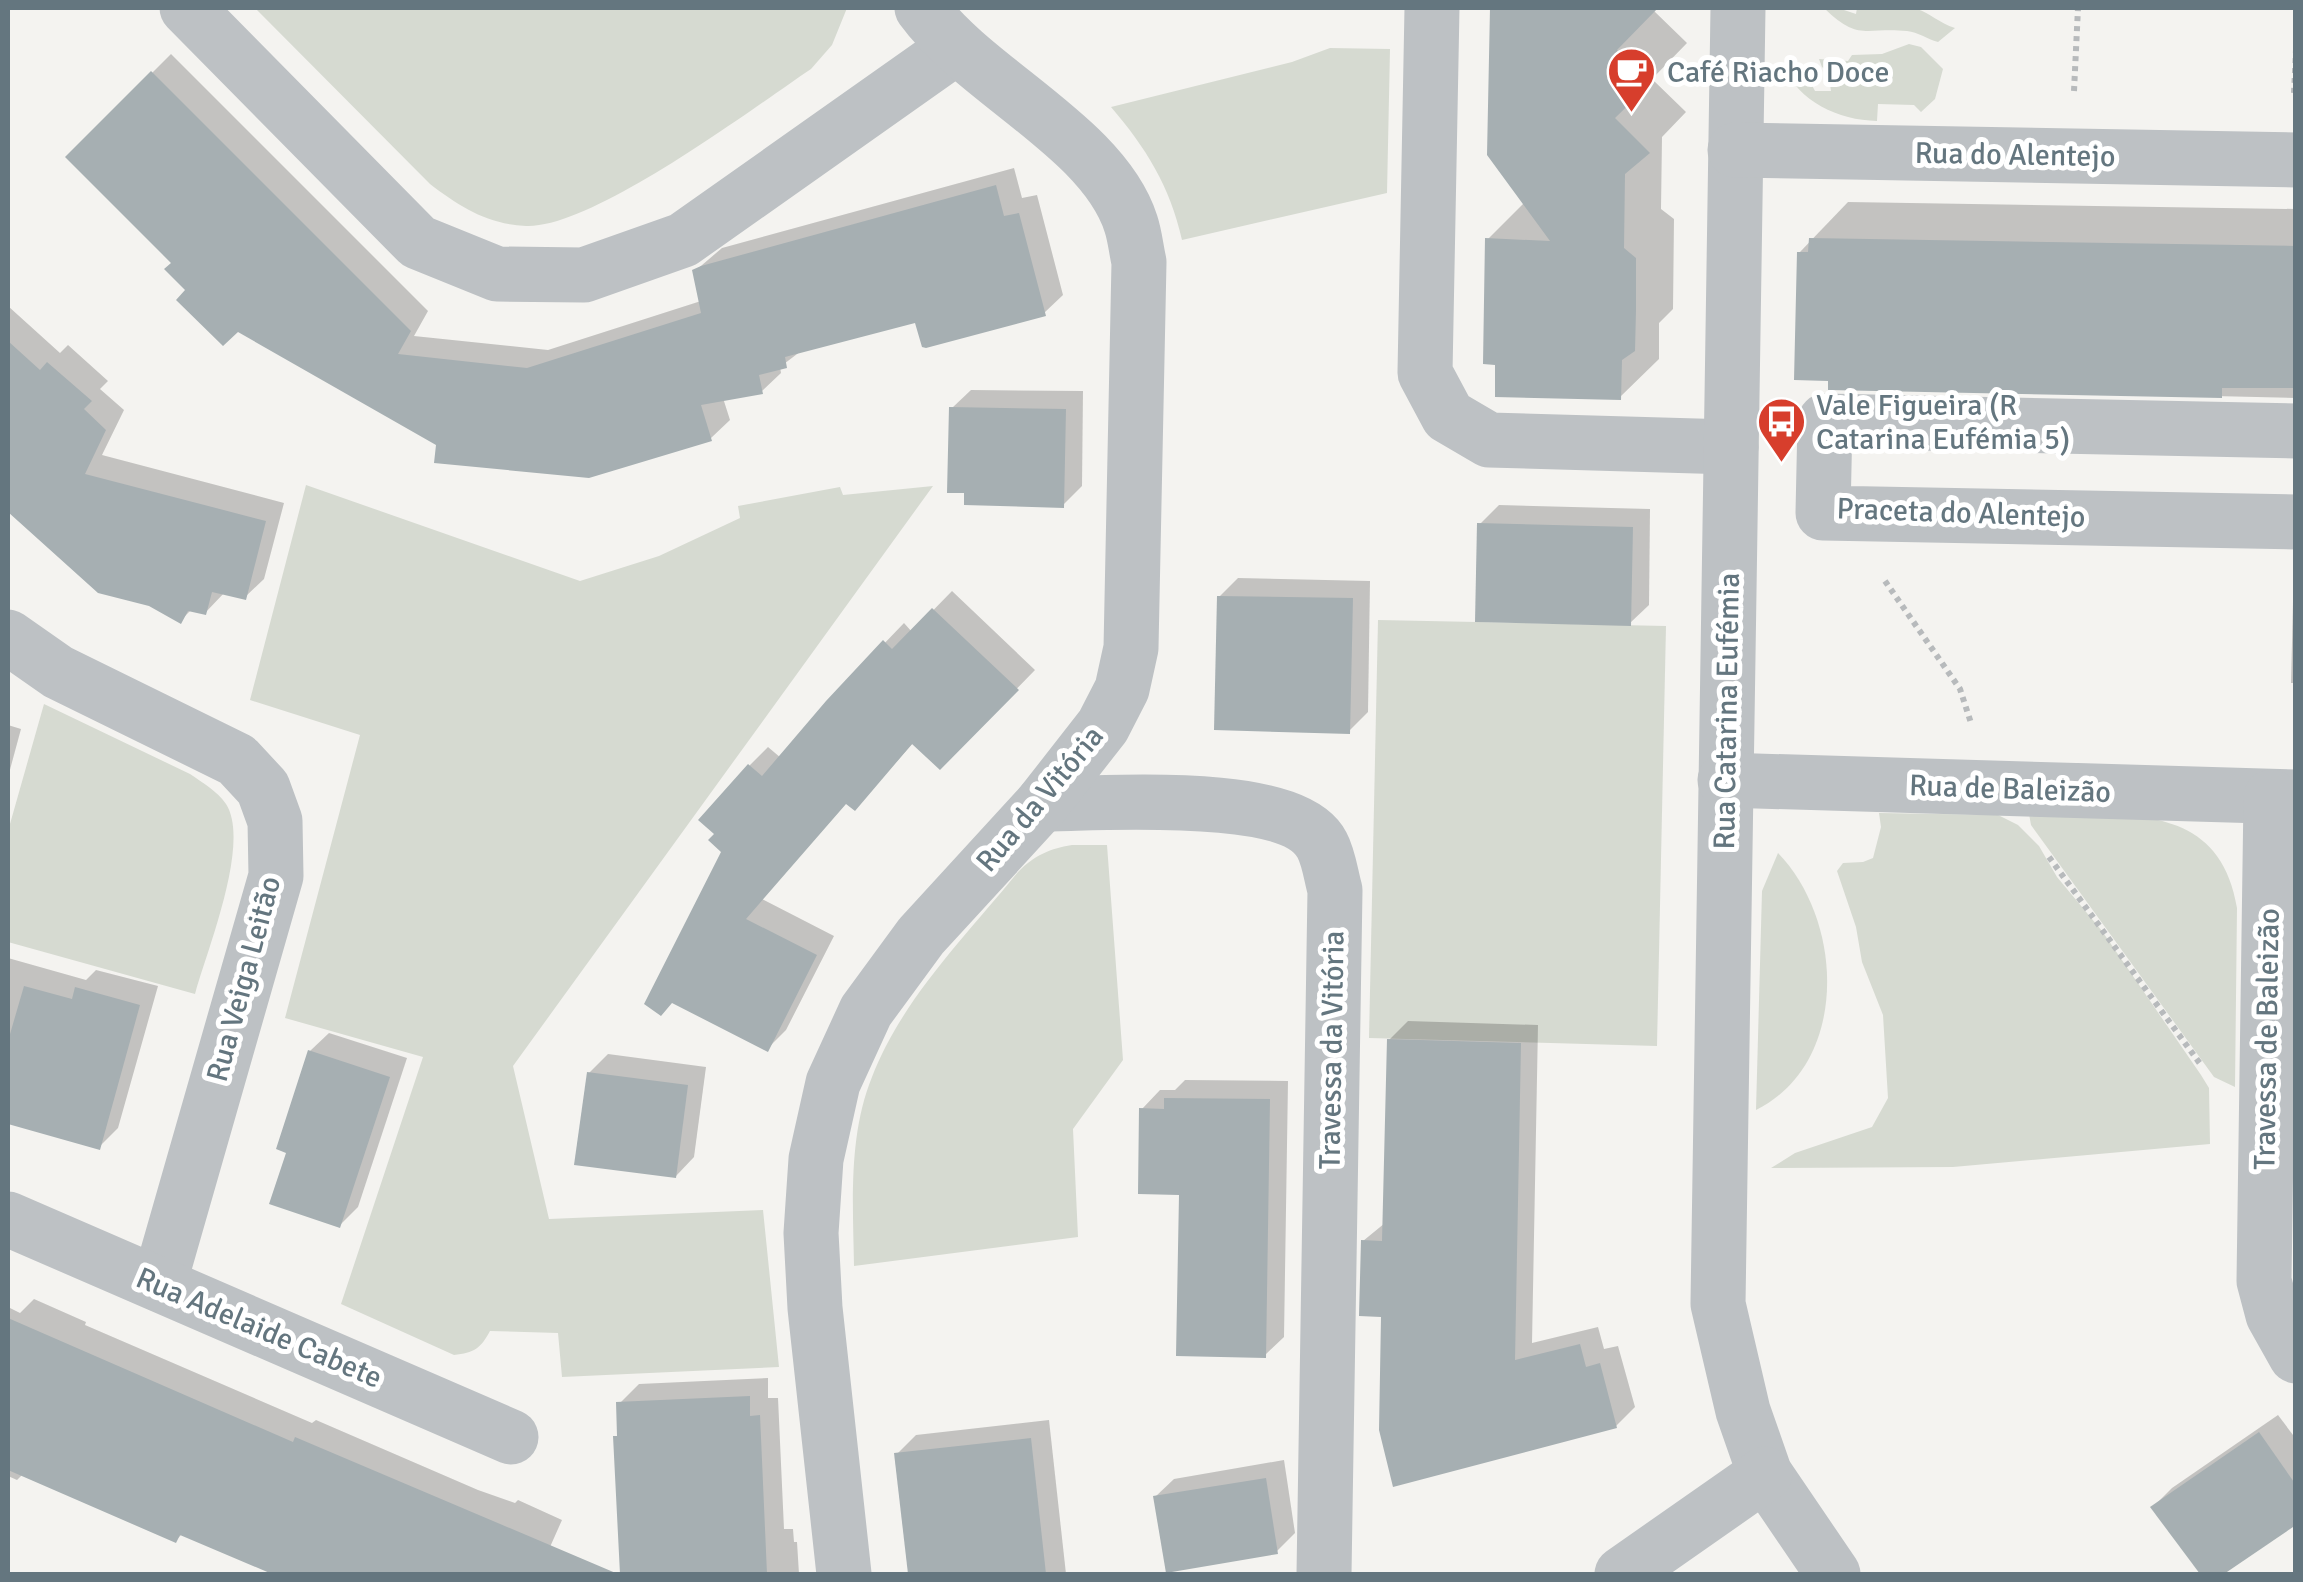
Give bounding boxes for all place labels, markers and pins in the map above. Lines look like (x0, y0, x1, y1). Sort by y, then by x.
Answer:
cafe icon: Café Riacho Doce (1606, 46, 1658, 114)
place label: Café Riacho Doce (1667, 54, 1889, 91)
place label: Vale Figueira (R Catarina Eufémia 5) (1816, 387, 2070, 458)
bus stop icon: Vale Figueira (R Catarina Eufémia 5) (1755, 396, 1807, 464)

